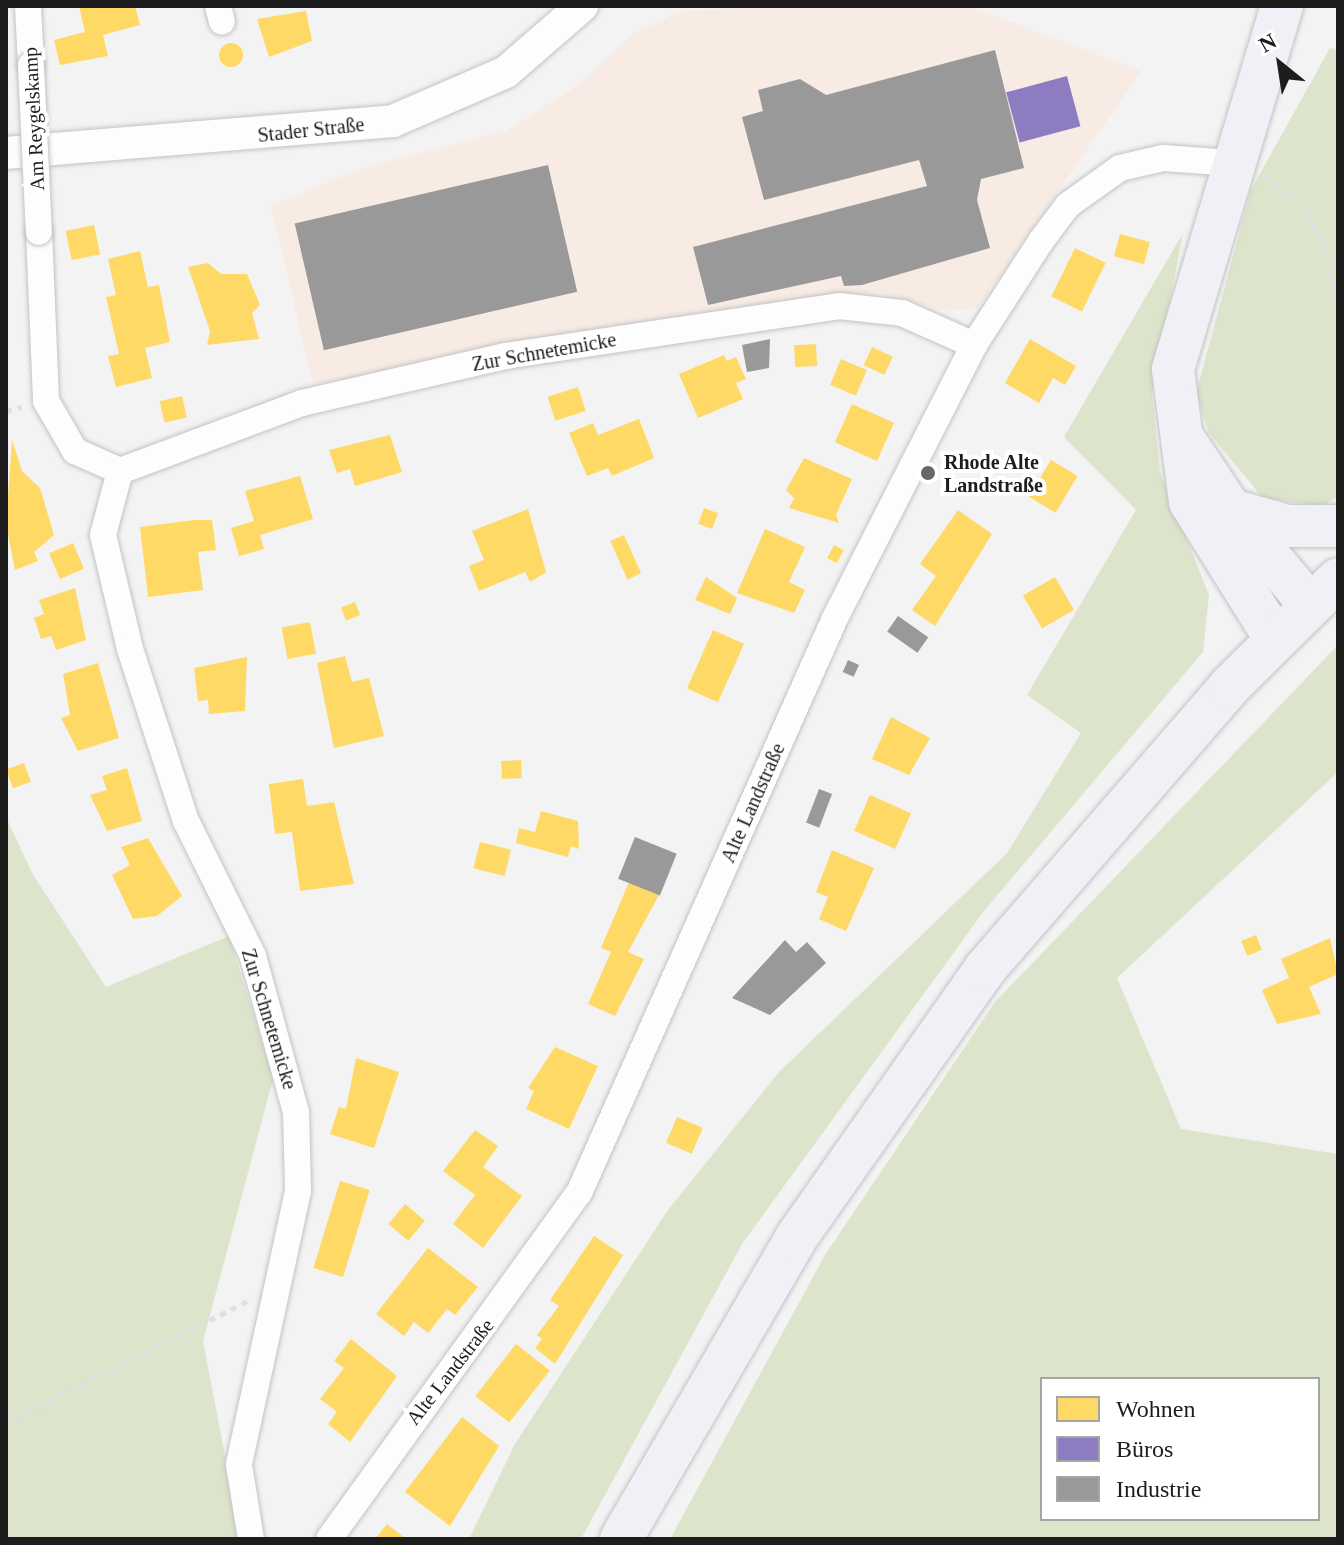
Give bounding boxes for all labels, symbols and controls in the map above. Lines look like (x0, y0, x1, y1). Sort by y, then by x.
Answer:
north arrow (1240, 24, 1320, 104)
text: N (1255, 28, 1281, 58)
street label: Am Reygelskamp (18, 47, 50, 191)
street label: Stader Straße (256, 112, 366, 148)
street label: Zur Schnetemicke (470, 328, 618, 376)
place label: Rhode Alte Landstraße (944, 450, 1043, 497)
marker: Rhode Alte Landstraße (919, 464, 937, 482)
street label: Alte Landstraße (716, 740, 790, 866)
street label: Zur Schnetemicke (236, 946, 302, 1092)
street label: Alte Landstraße (401, 1314, 499, 1430)
legend (1040, 1377, 1320, 1521)
text: Wohnen (1116, 1396, 1195, 1422)
text: Büros (1116, 1436, 1173, 1462)
text: Industrie (1116, 1476, 1201, 1502)

